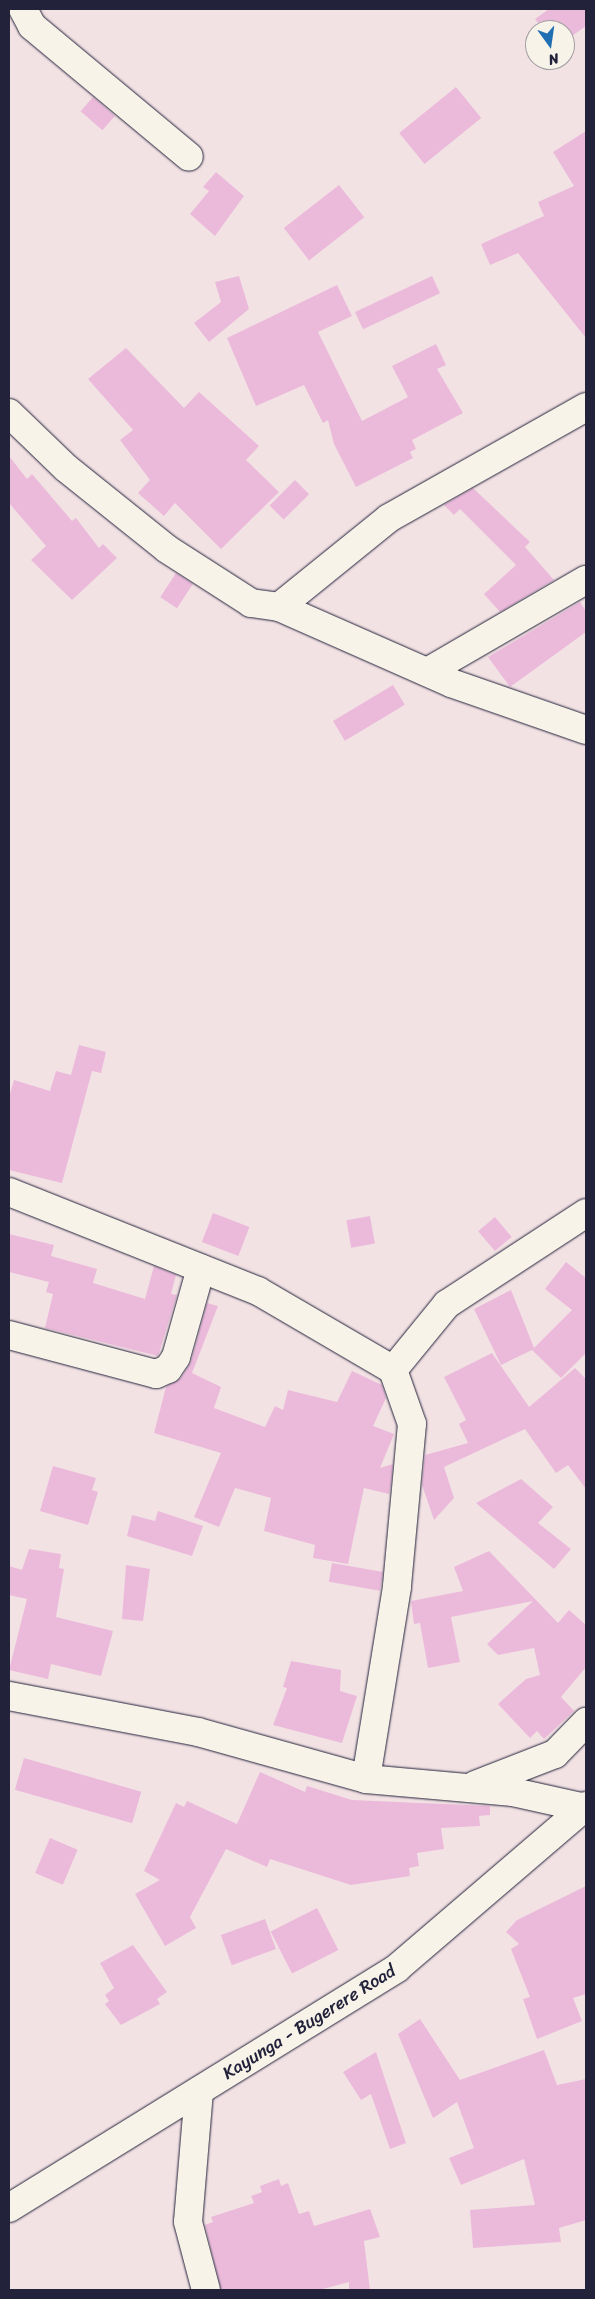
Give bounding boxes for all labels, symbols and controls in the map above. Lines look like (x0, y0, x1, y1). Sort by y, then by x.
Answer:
north arrow (525, 20, 575, 70)
text: N (546, 46, 561, 72)
street label: Kayunga - Bugerere Road (219, 1960, 399, 2084)

